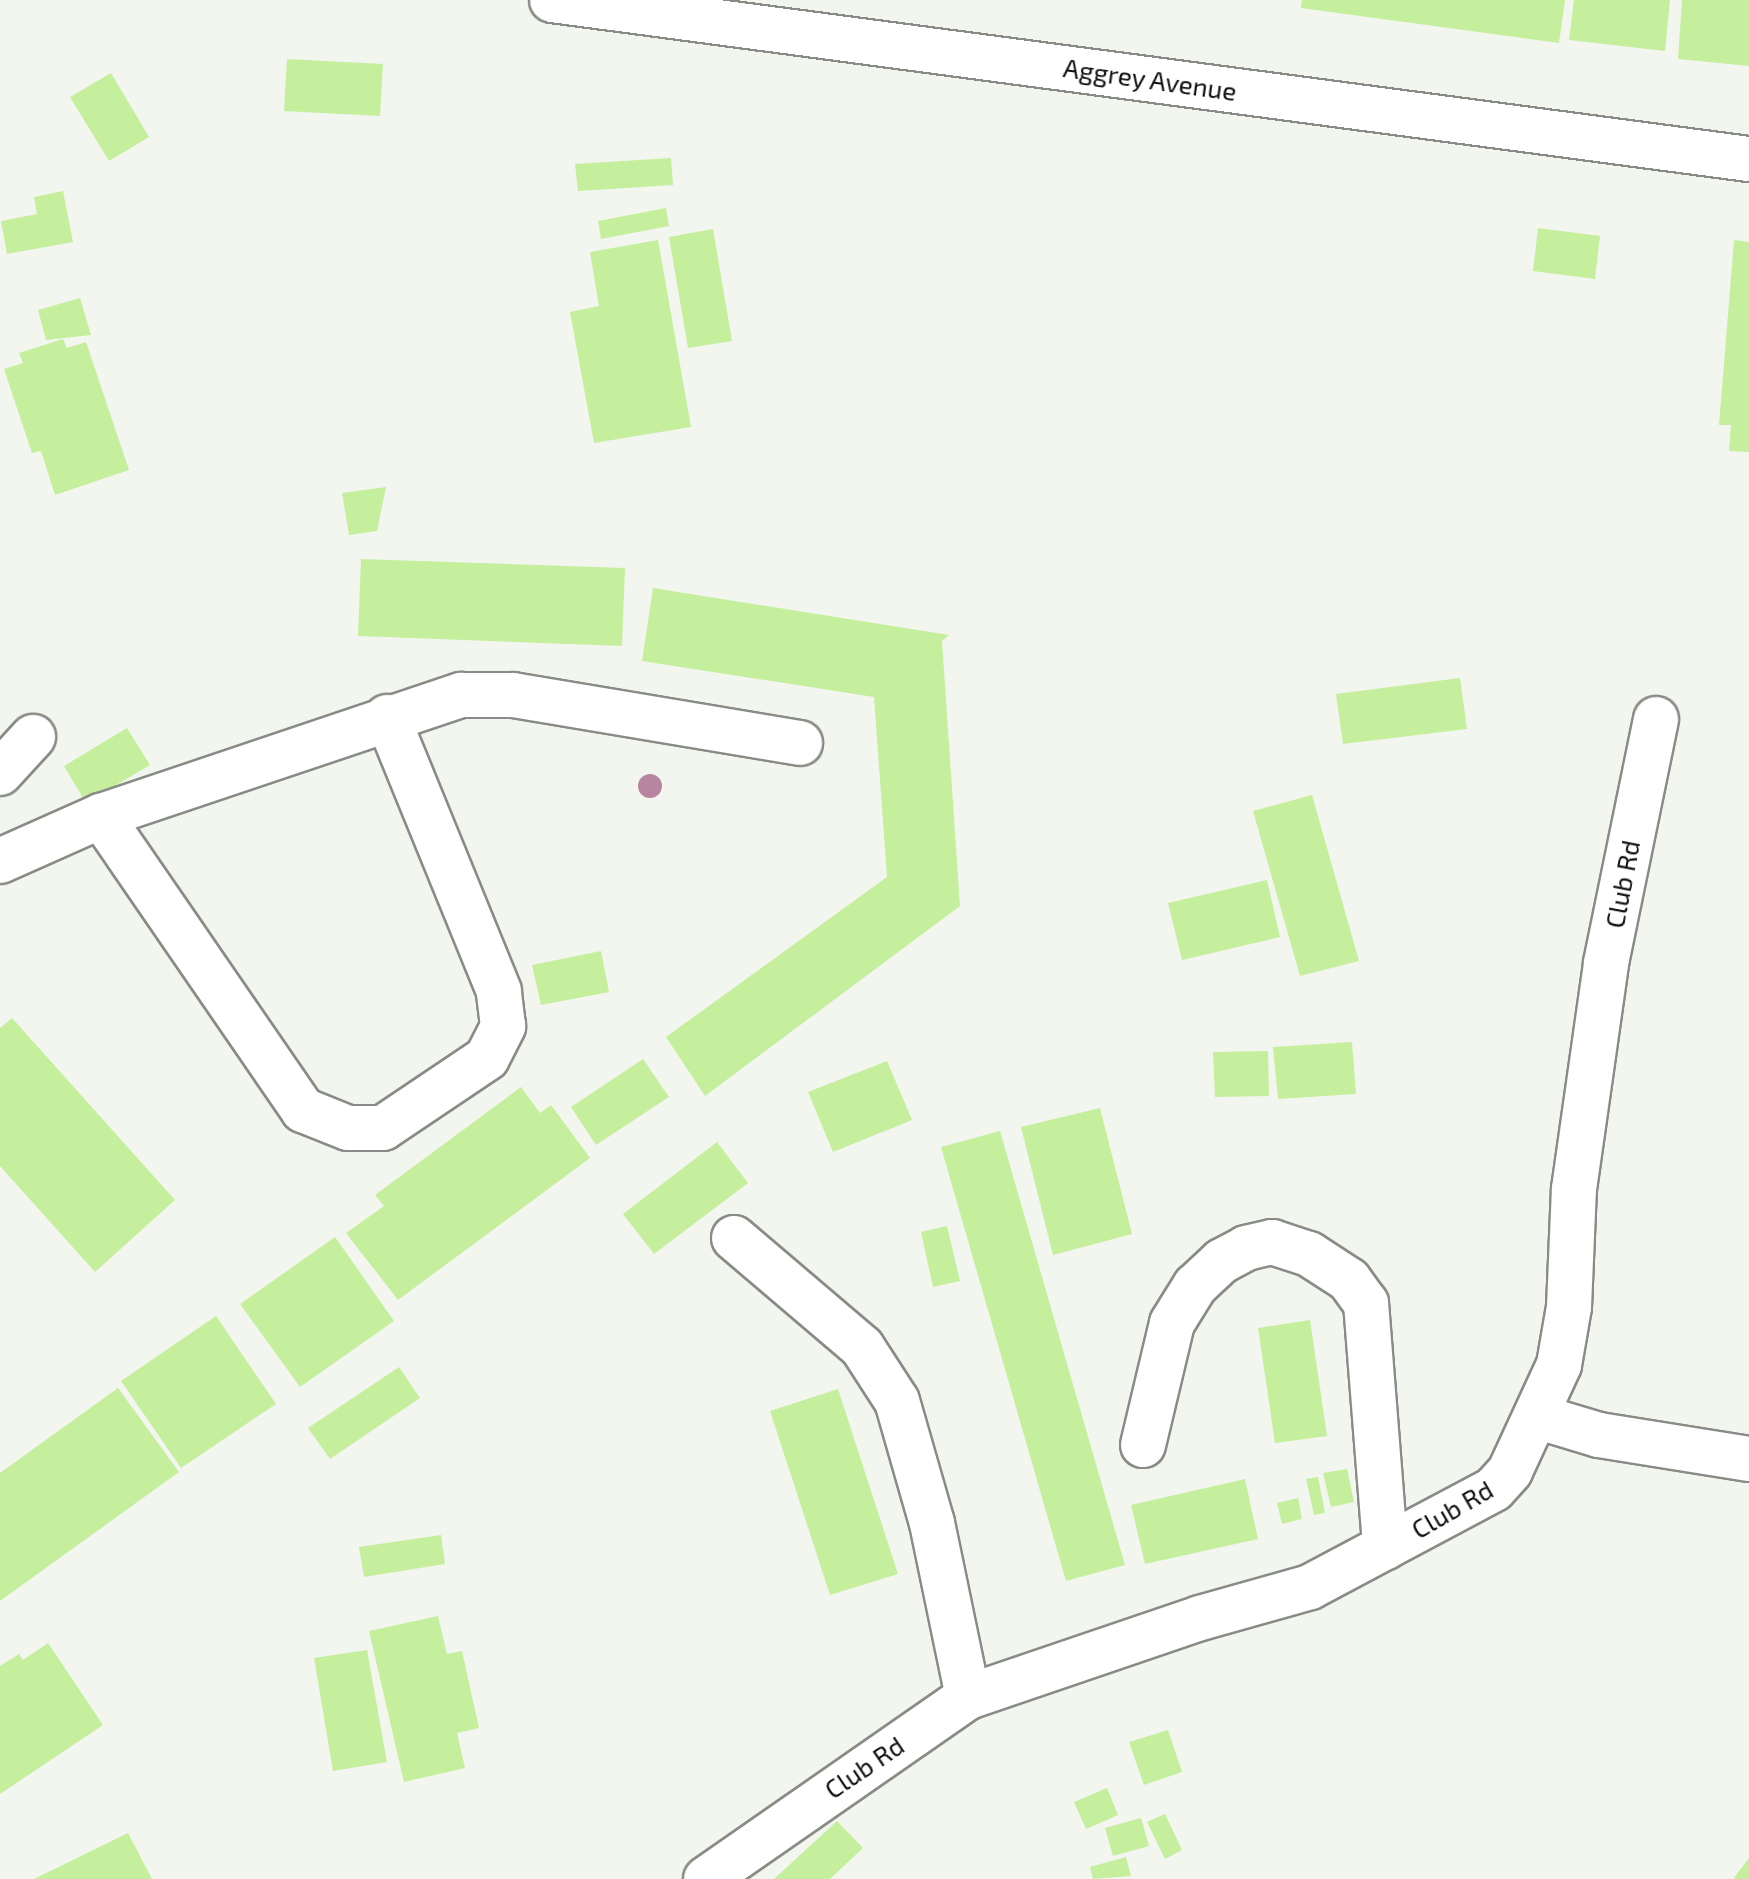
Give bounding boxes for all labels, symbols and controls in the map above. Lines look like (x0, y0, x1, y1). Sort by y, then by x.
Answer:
street label: Aggrey Avenue (1061, 51, 1239, 107)
street label: Club Rd (1598, 837, 1646, 931)
street label: Club Rd (1406, 1473, 1498, 1545)
street label: Club Rd (818, 1729, 910, 1805)

